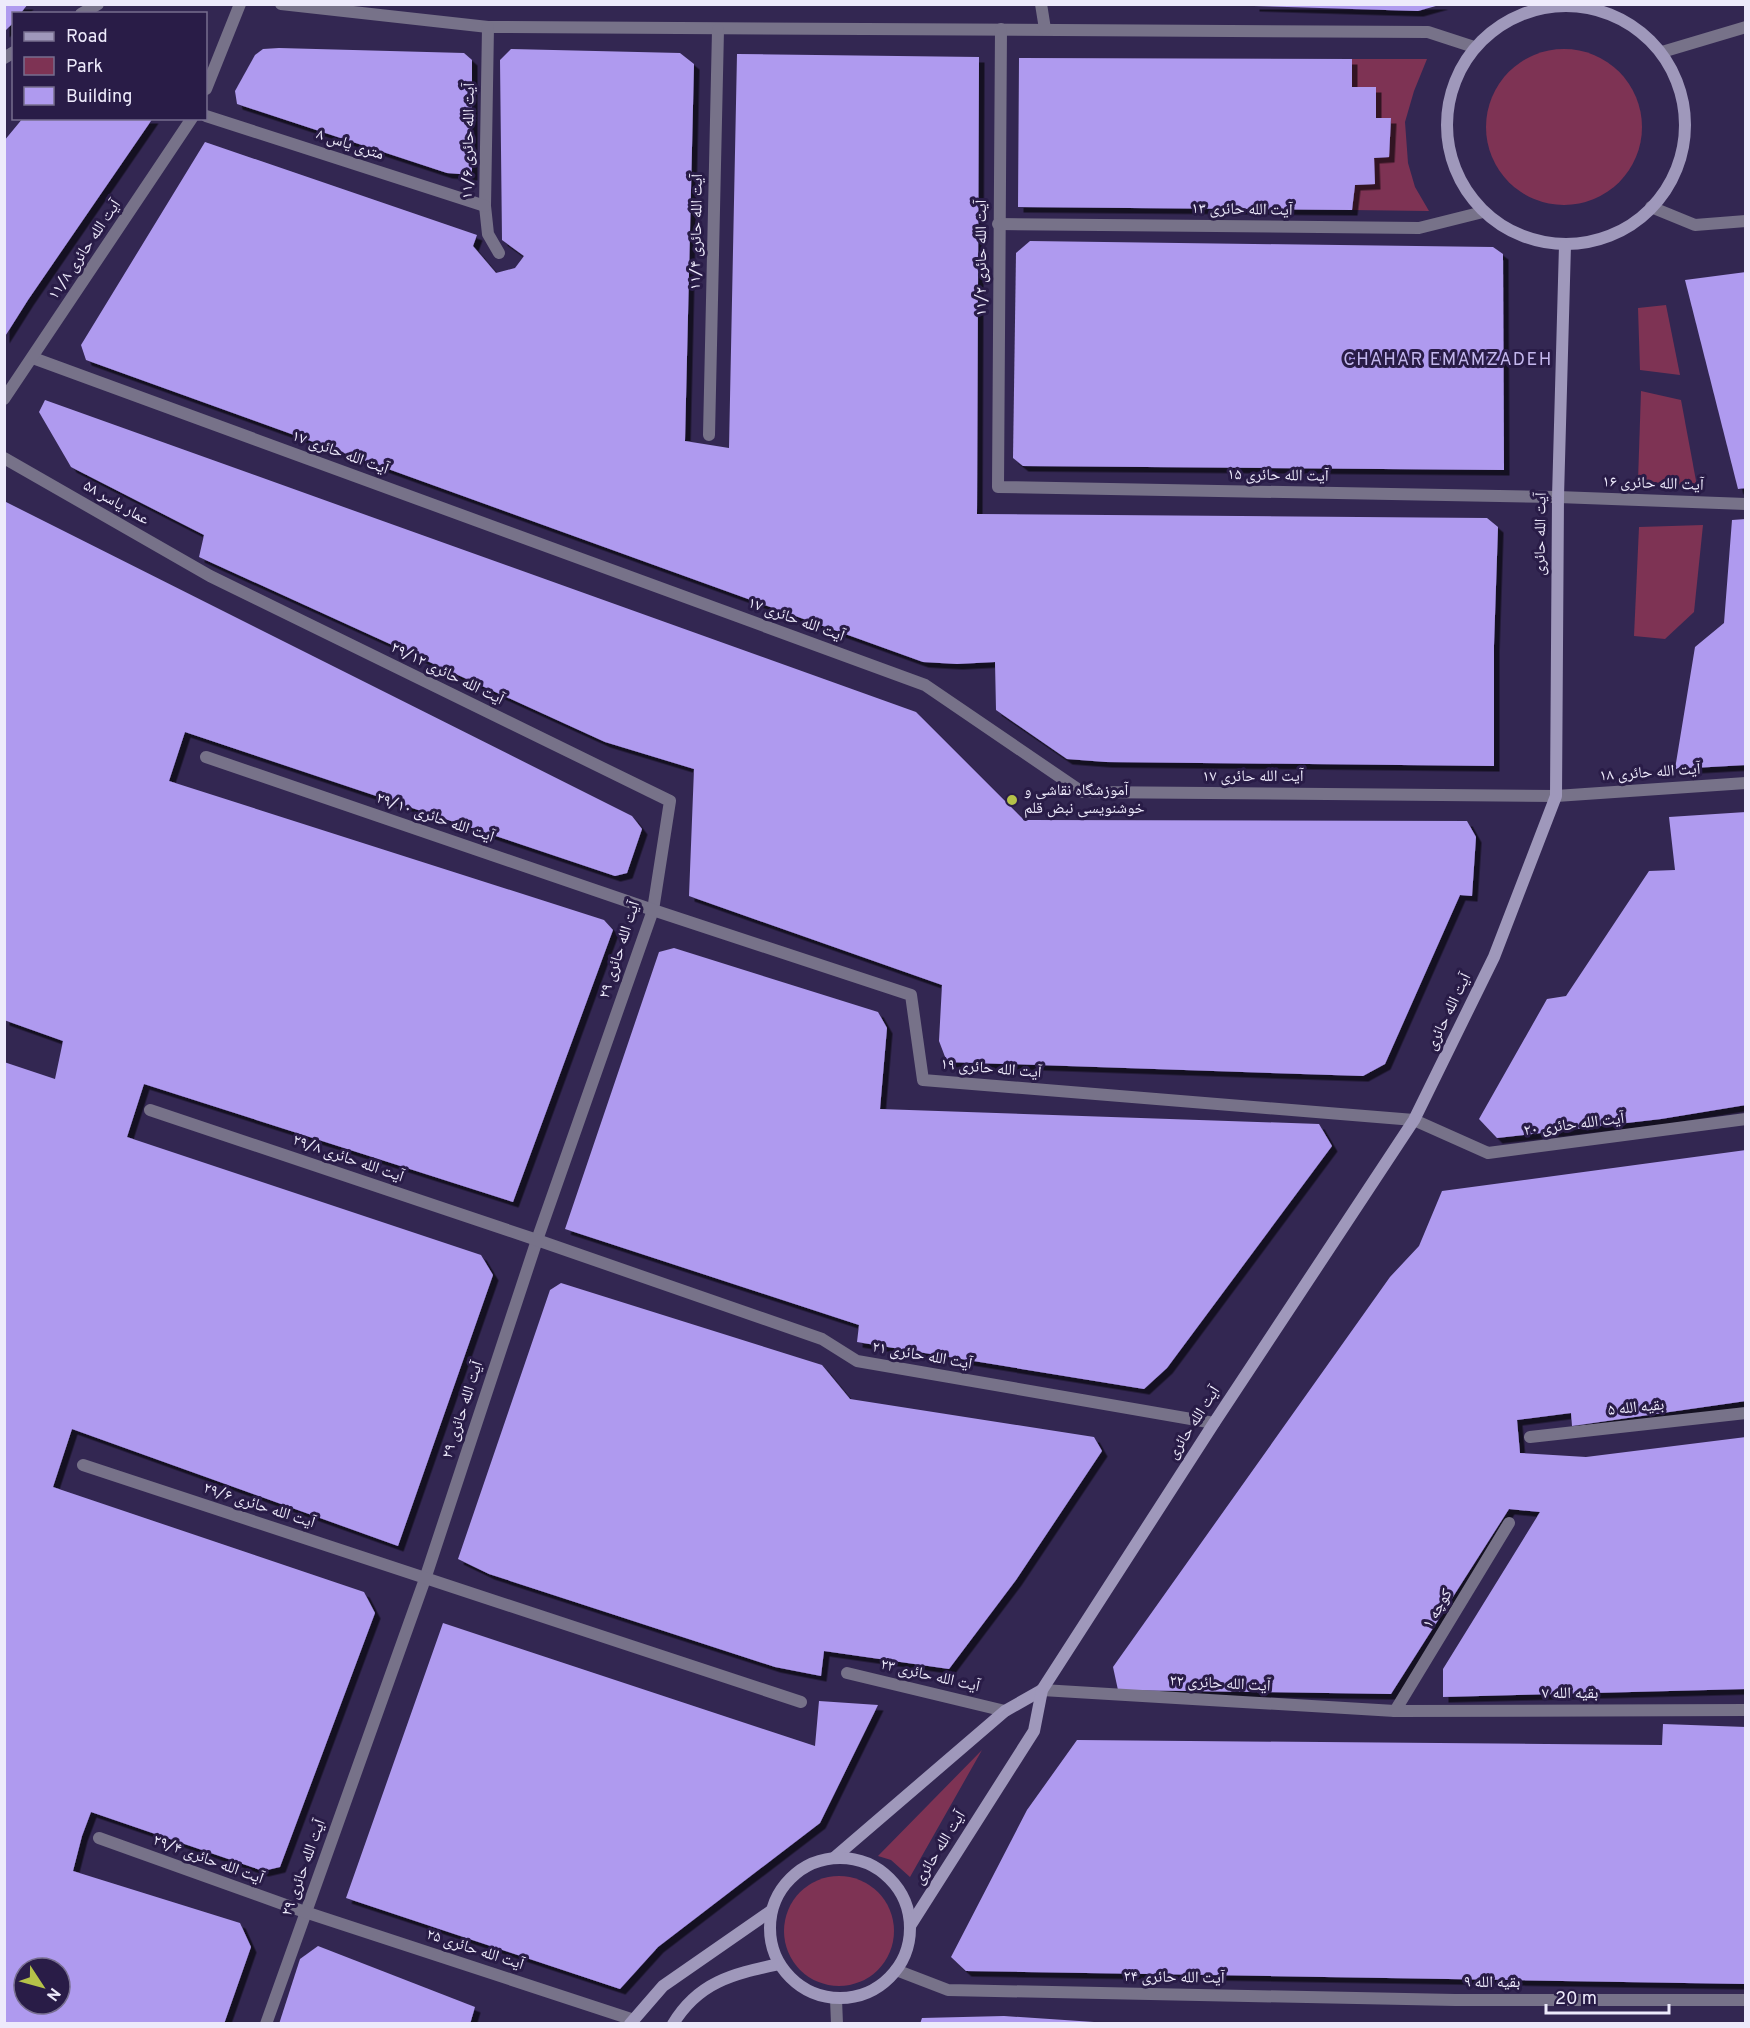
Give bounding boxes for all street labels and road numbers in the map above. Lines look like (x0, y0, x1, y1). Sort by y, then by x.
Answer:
street label: آیت الله حائری ۱۱/۶ (458, 82, 480, 199)
street label: ۸ متری یاس (314, 125, 386, 165)
street label: آیت الله حائری ۱۱/۴ (686, 173, 708, 290)
street label: آیت الله حائری ۱۱/۸ (44, 195, 126, 304)
street label: آیت الله حائری ۱۱/۲ (972, 199, 992, 316)
street label: آیت الله حائری ۱۳ (1191, 199, 1294, 221)
street label: آیت الله حائری ۱۷ (289, 426, 392, 480)
street label: آیت الله حائری ۱۵ (1227, 465, 1330, 487)
street label: آیت الله حائری ۱۶ (1602, 472, 1705, 496)
street label: عمار یاسر ۵۸ (79, 476, 153, 530)
street label: آیت الله حائری (1530, 491, 1552, 576)
street label: آیت الله حائری ۱۷ (745, 593, 848, 647)
street label: آیت الله حائری ۲۹/۱۲ (387, 638, 508, 710)
street label: آیت الله حائری ۱۸ (1599, 759, 1702, 787)
street label: آیت الله حائری ۱۷ (1202, 767, 1305, 787)
street label: آیت الله حائری ۲۹/۱۰ (373, 788, 498, 848)
street label: آیت الله حائری ۲۹ (595, 898, 645, 1001)
street label: آیت الله حائری (1422, 969, 1477, 1054)
street label: آیت الله حائری ۱۹ (940, 1055, 1043, 1083)
street label: آیت الله حائری ۲۰ (1522, 1109, 1626, 1141)
street label: آیت الله حائری ۲۹/۸ (290, 1131, 407, 1188)
street label: آیت الله حائری ۲۱ (870, 1337, 975, 1375)
street label: آیت الله حائری ۲۹ (438, 1358, 488, 1461)
street label: آیت الله حائری (1163, 1382, 1226, 1463)
street label: بقیه الله ۵ (1607, 1395, 1665, 1421)
street label: آیت الله حائری ۲۹/۶ (201, 1479, 318, 1534)
street label: کوچه ۱ (1418, 1585, 1458, 1632)
street label: آیت الله حائری ۲۳ (878, 1655, 983, 1697)
street label: آیت الله حائری ۲۲ (1169, 1671, 1272, 1697)
street label: بقیه الله ۷ (1542, 1684, 1598, 1704)
street label: آیت الله حائری (909, 1807, 971, 1889)
street label: آیت الله حائری ۲۹ (277, 1816, 331, 1919)
street label: آیت الله حائری ۲۹/۴ (150, 1831, 267, 1890)
street label: آیت الله حائری ۲۵ (424, 1925, 527, 1975)
street label: آیت الله حائری ۲۴ (1123, 1967, 1226, 1989)
street label: بقیه الله ۹ (1464, 1973, 1520, 1993)

